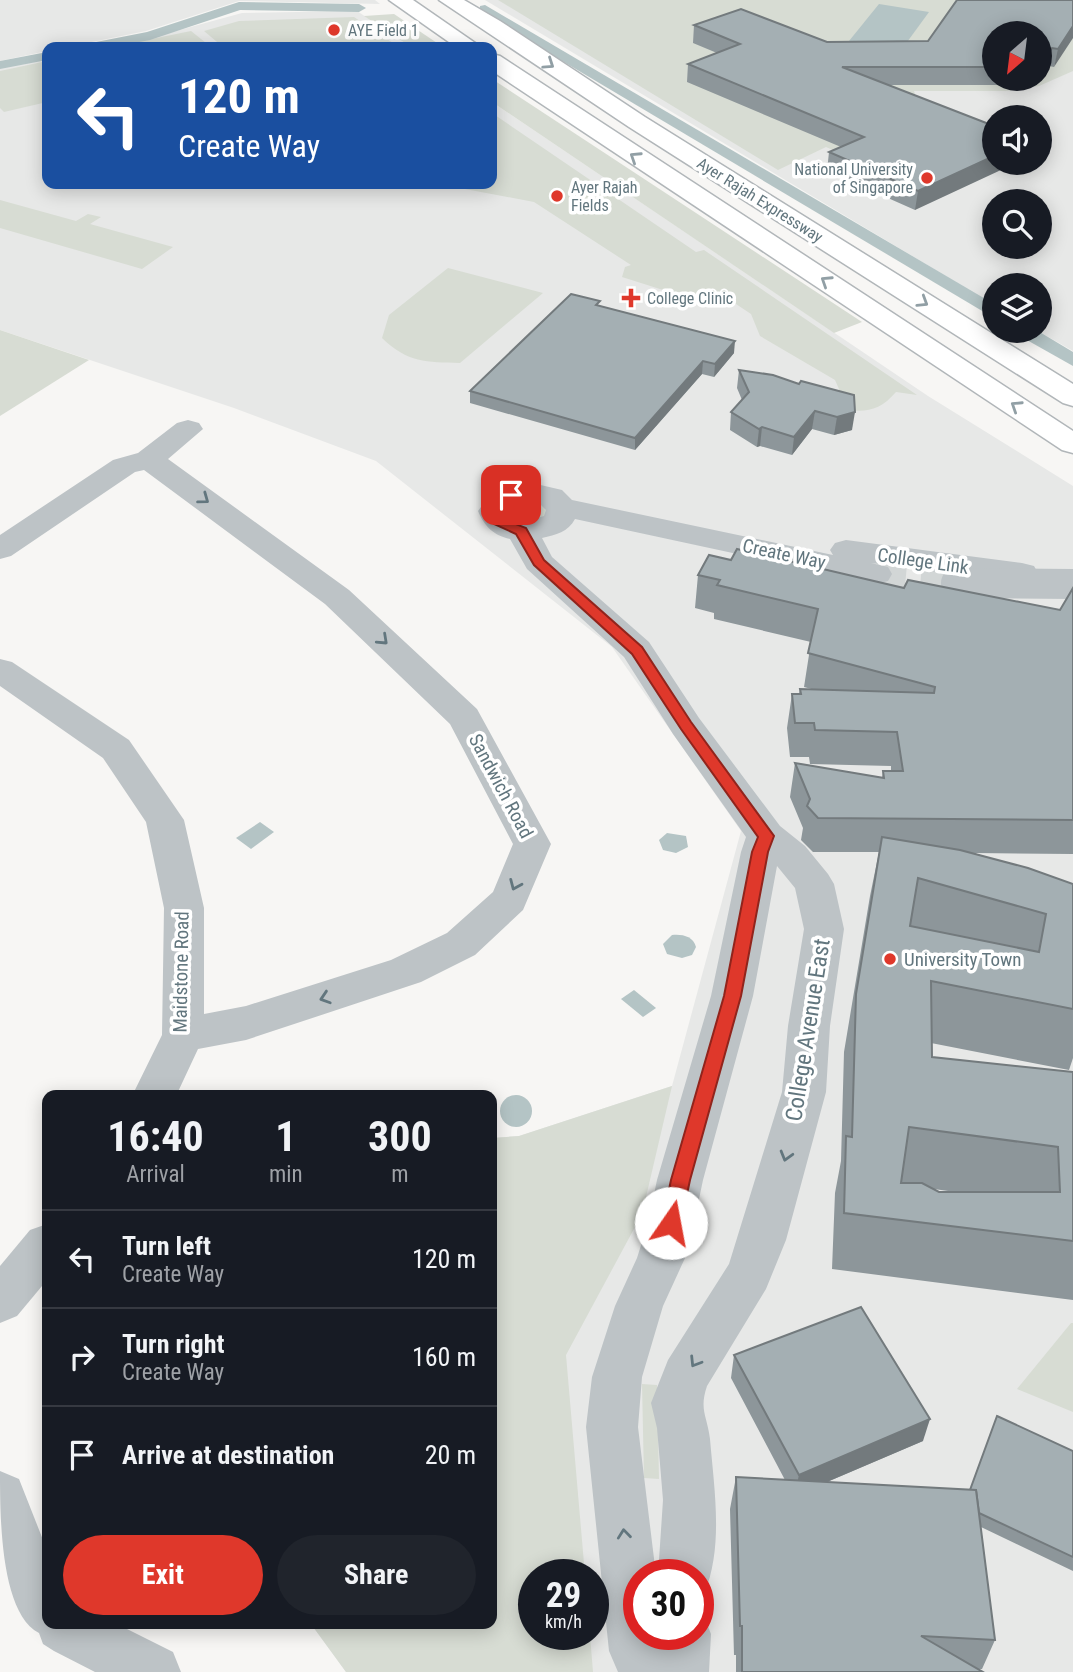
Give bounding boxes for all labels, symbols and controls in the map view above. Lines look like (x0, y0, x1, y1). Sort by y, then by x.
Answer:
place label: AYE Field 1 (348, 21, 419, 40)
north arrow (982, 21, 1052, 91)
map controls (982, 21, 1052, 343)
marker: AYE Field 1 (326, 22, 342, 38)
one-way arrow (542, 56, 555, 69)
text: 120 m (178, 68, 300, 125)
icon: left (63, 70, 154, 161)
button: sound (982, 105, 1052, 175)
text: Create Way (178, 127, 320, 165)
one-way arrow (630, 152, 643, 165)
street label: Ayer Rajah Expressway (694, 154, 827, 247)
place label: National University of Singapore (794, 160, 913, 197)
marker: National University of Singapore (919, 170, 935, 186)
place label: Ayer Rajah Fields (571, 178, 638, 215)
marker: Ayer Rajah Fields (549, 188, 565, 204)
button: search (982, 189, 1052, 259)
button: layers (982, 273, 1052, 343)
one-way arrow (820, 277, 833, 290)
marker: College Clinic (621, 288, 641, 308)
place label: College Clinic (647, 289, 733, 308)
one-way arrow (915, 293, 928, 306)
one-way arrow (1011, 402, 1024, 414)
pin (481, 465, 541, 525)
icon: arrive (492, 476, 530, 514)
one-way arrow (196, 491, 209, 504)
street label: Create Way (740, 534, 828, 574)
street label: College Link (876, 543, 970, 579)
one-way arrow (375, 632, 388, 645)
street label: Sandwich Road (464, 730, 538, 842)
one-way arrow (509, 878, 523, 891)
street label: Maidstone Road (168, 911, 194, 1033)
street label: College Avenue East (780, 937, 836, 1123)
place label: University Town (904, 948, 1022, 971)
marker: University Town (882, 951, 898, 967)
one-way arrow (319, 990, 331, 1004)
text: 16:40 (107, 1112, 204, 1161)
text: 1 (275, 1112, 296, 1161)
text: 300 (368, 1112, 432, 1161)
one-way arrow (780, 1149, 794, 1161)
text: Arrival (126, 1161, 185, 1188)
text: min (269, 1161, 303, 1188)
text: m (391, 1161, 408, 1188)
position arrow (634, 1186, 708, 1260)
text: Turn left (122, 1231, 211, 1261)
icon: left (63, 1240, 101, 1278)
text: 120 m (412, 1244, 476, 1274)
text: Create Way (122, 1261, 224, 1288)
text: Turn right (122, 1329, 224, 1359)
icon: right (63, 1338, 101, 1376)
text: 160 m (412, 1342, 476, 1372)
one-way arrow (690, 1354, 703, 1367)
text: Create Way (122, 1359, 224, 1386)
icon: arrive (63, 1436, 101, 1474)
text: Arrive at destination (122, 1440, 334, 1470)
text: 20 m (425, 1440, 476, 1470)
one-way arrow (617, 1529, 632, 1540)
button: Exit (63, 1535, 263, 1615)
button: Share (277, 1535, 476, 1615)
speed limit sign: 30 (623, 1559, 714, 1650)
text: 29 (546, 1575, 581, 1616)
text: km/h (545, 1611, 582, 1632)

